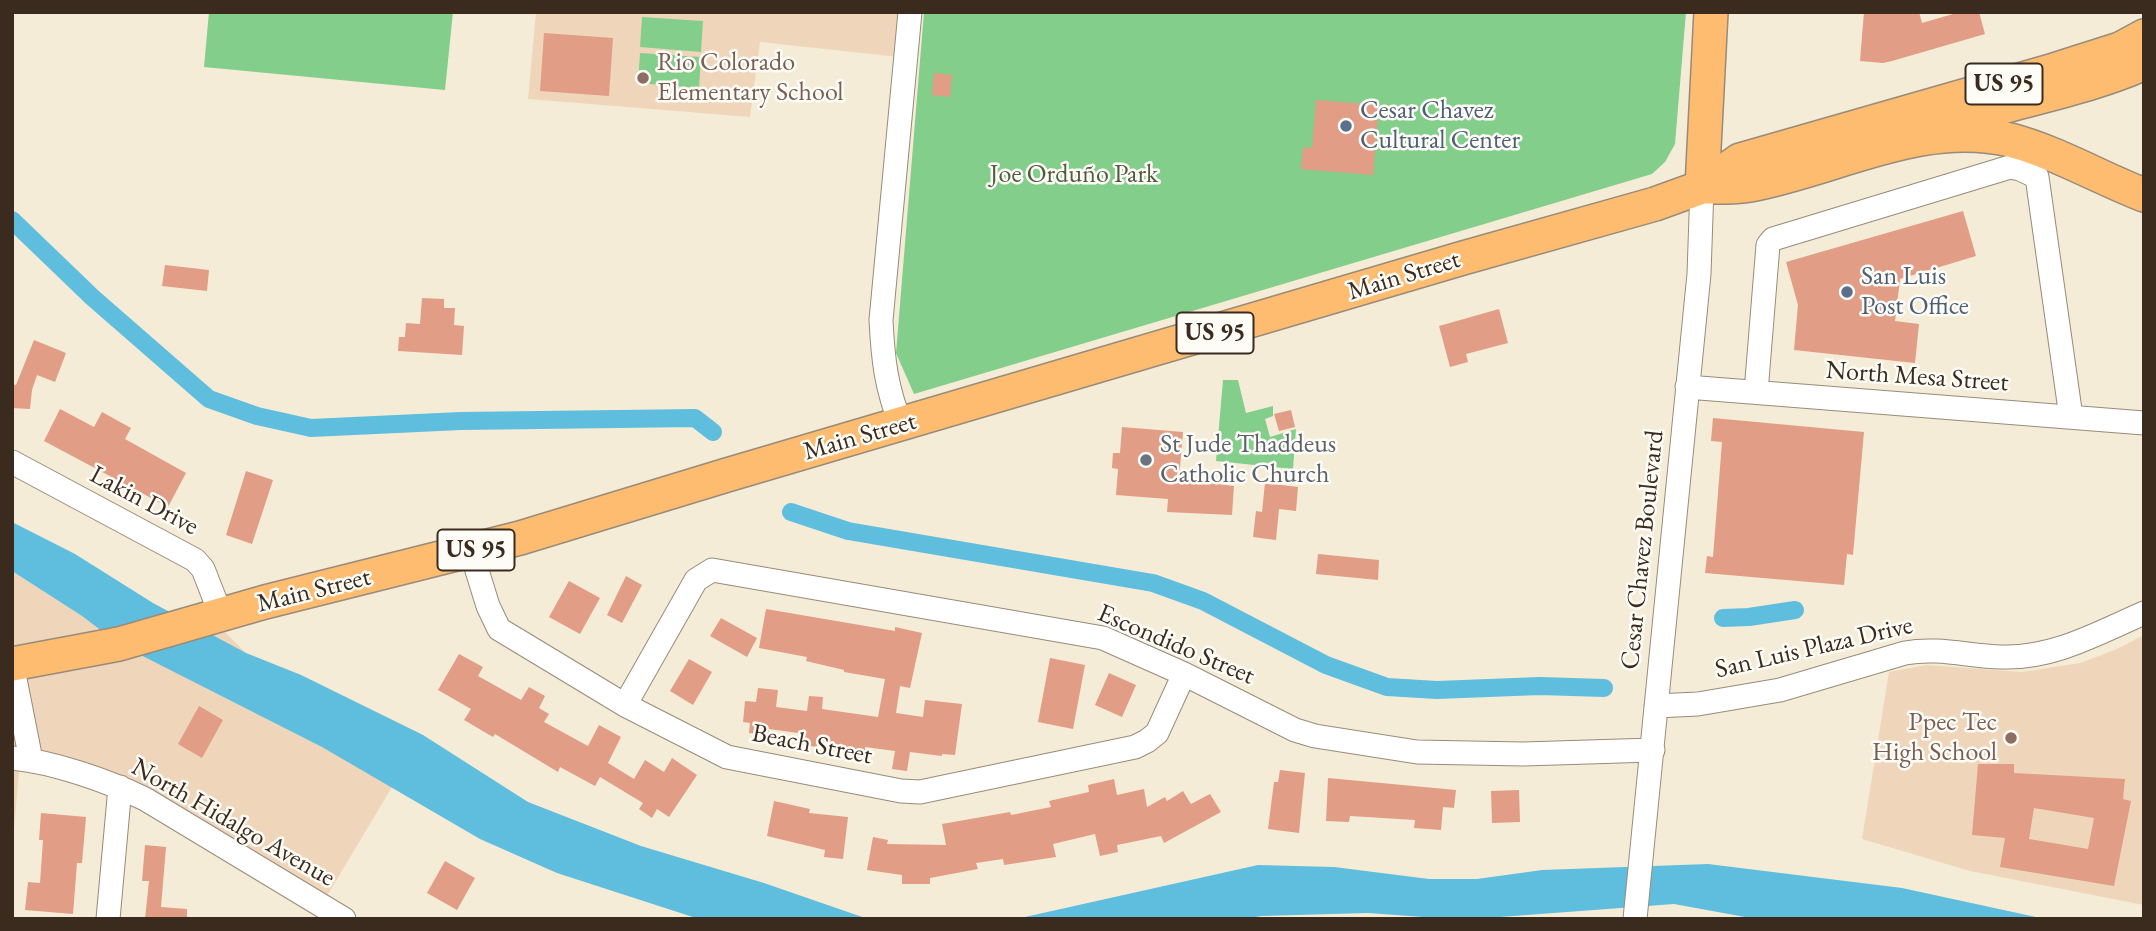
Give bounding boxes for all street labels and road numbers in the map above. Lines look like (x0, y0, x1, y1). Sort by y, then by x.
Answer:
road number: US 95 (1966, 64, 2042, 104)
street label: Main Street (1344, 244, 1464, 308)
road number: US 95 (1176, 312, 1254, 354)
street label: North Mesa Street (1825, 355, 2009, 399)
street label: Main Street (800, 406, 920, 468)
street label: Cesar Chavez Boulevard (1615, 429, 1671, 671)
street label: Lakin Drive (84, 459, 204, 543)
road number: US 95 (438, 530, 514, 570)
street label: Main Street (254, 562, 374, 620)
street label: Escondido Street (1093, 598, 1259, 692)
street label: San Luis Plaza Drive (1712, 610, 1916, 686)
street label: Beach Street (749, 718, 875, 772)
street label: North Hidalgo Avenue (126, 752, 340, 894)

